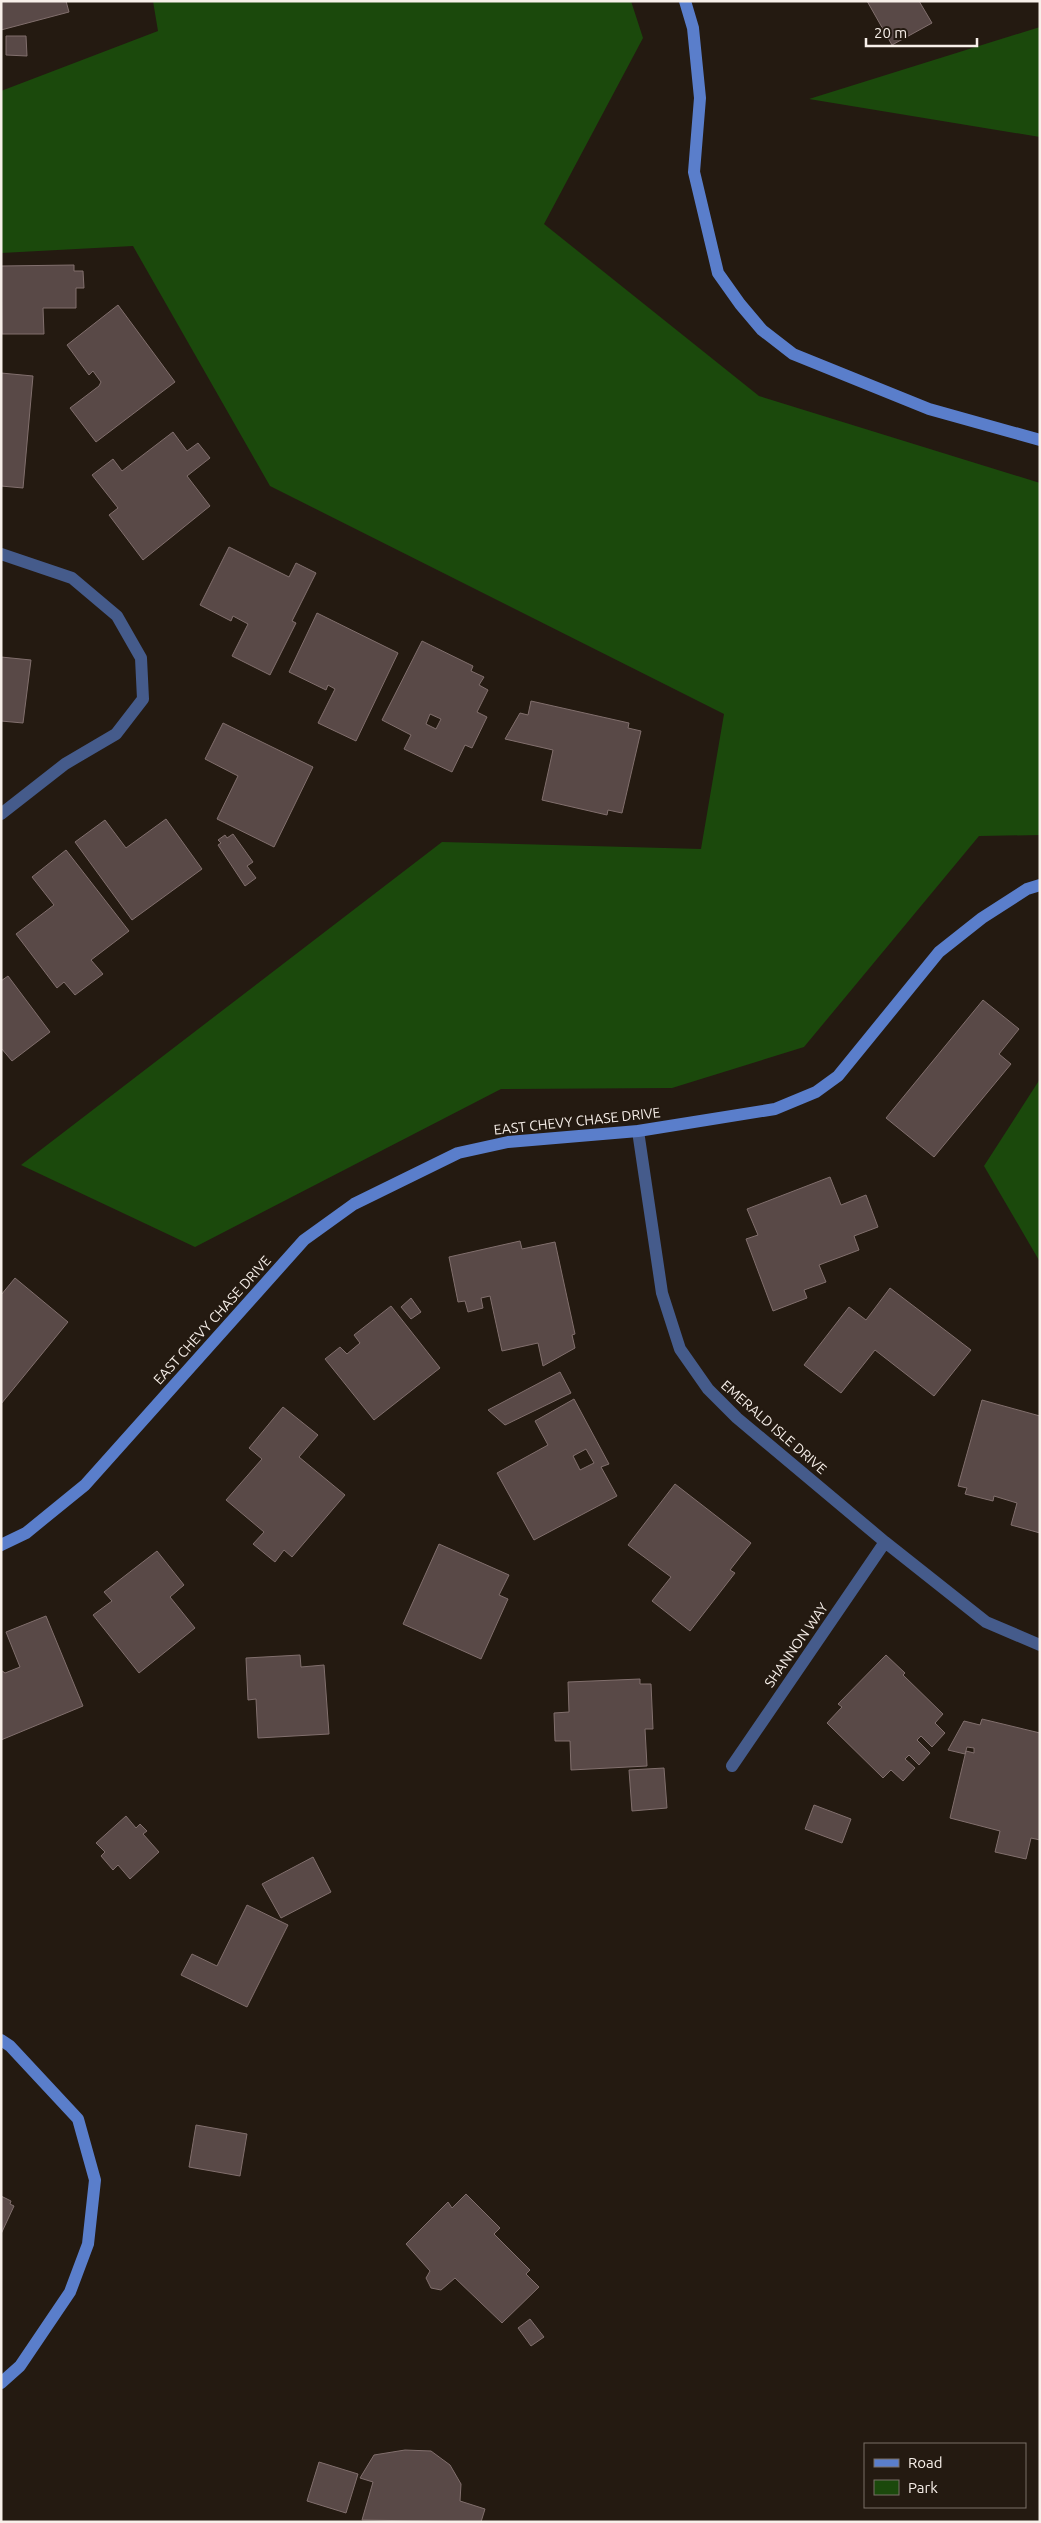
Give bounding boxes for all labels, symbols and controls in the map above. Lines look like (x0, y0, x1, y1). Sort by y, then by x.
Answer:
scale bar (866, 15, 977, 47)
text: 20 m (874, 24, 907, 41)
street label: EAST CHEVY CHASE DRIVE (493, 1104, 661, 1138)
street label: EAST CHEVY CHASE DRIVE (150, 1252, 274, 1388)
street label: EMERALD ISLE DRIVE (718, 1377, 830, 1477)
street label: SHANNON WAY (761, 1600, 831, 1690)
legend (864, 2443, 1026, 2508)
text: Road (908, 2454, 943, 2471)
text: Park (908, 2479, 938, 2496)

